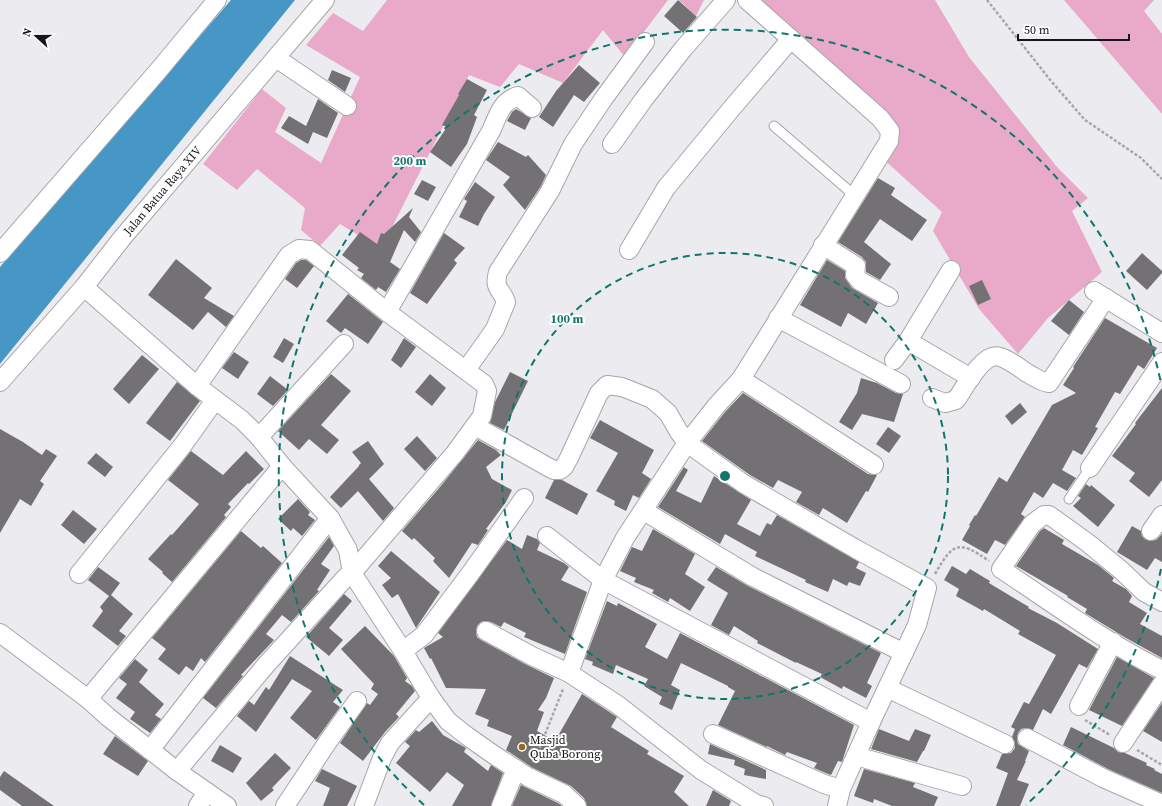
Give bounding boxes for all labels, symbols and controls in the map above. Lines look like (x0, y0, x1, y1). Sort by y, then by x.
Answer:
north arrow (16, 16, 56, 56)
scale bar (1018, 16, 1129, 42)
text: 50 m (1024, 22, 1050, 38)
text: N (19, 26, 36, 39)
street label: Jalan Batua Raya XIV (119, 143, 205, 239)
text: 200 m (394, 153, 427, 169)
text: 100 m (551, 311, 584, 327)
centre of rings (718, 469, 732, 483)
place label: Masjid Quba Borong (530, 732, 600, 762)
marker: Masjid Quba Borong (517, 742, 527, 752)

